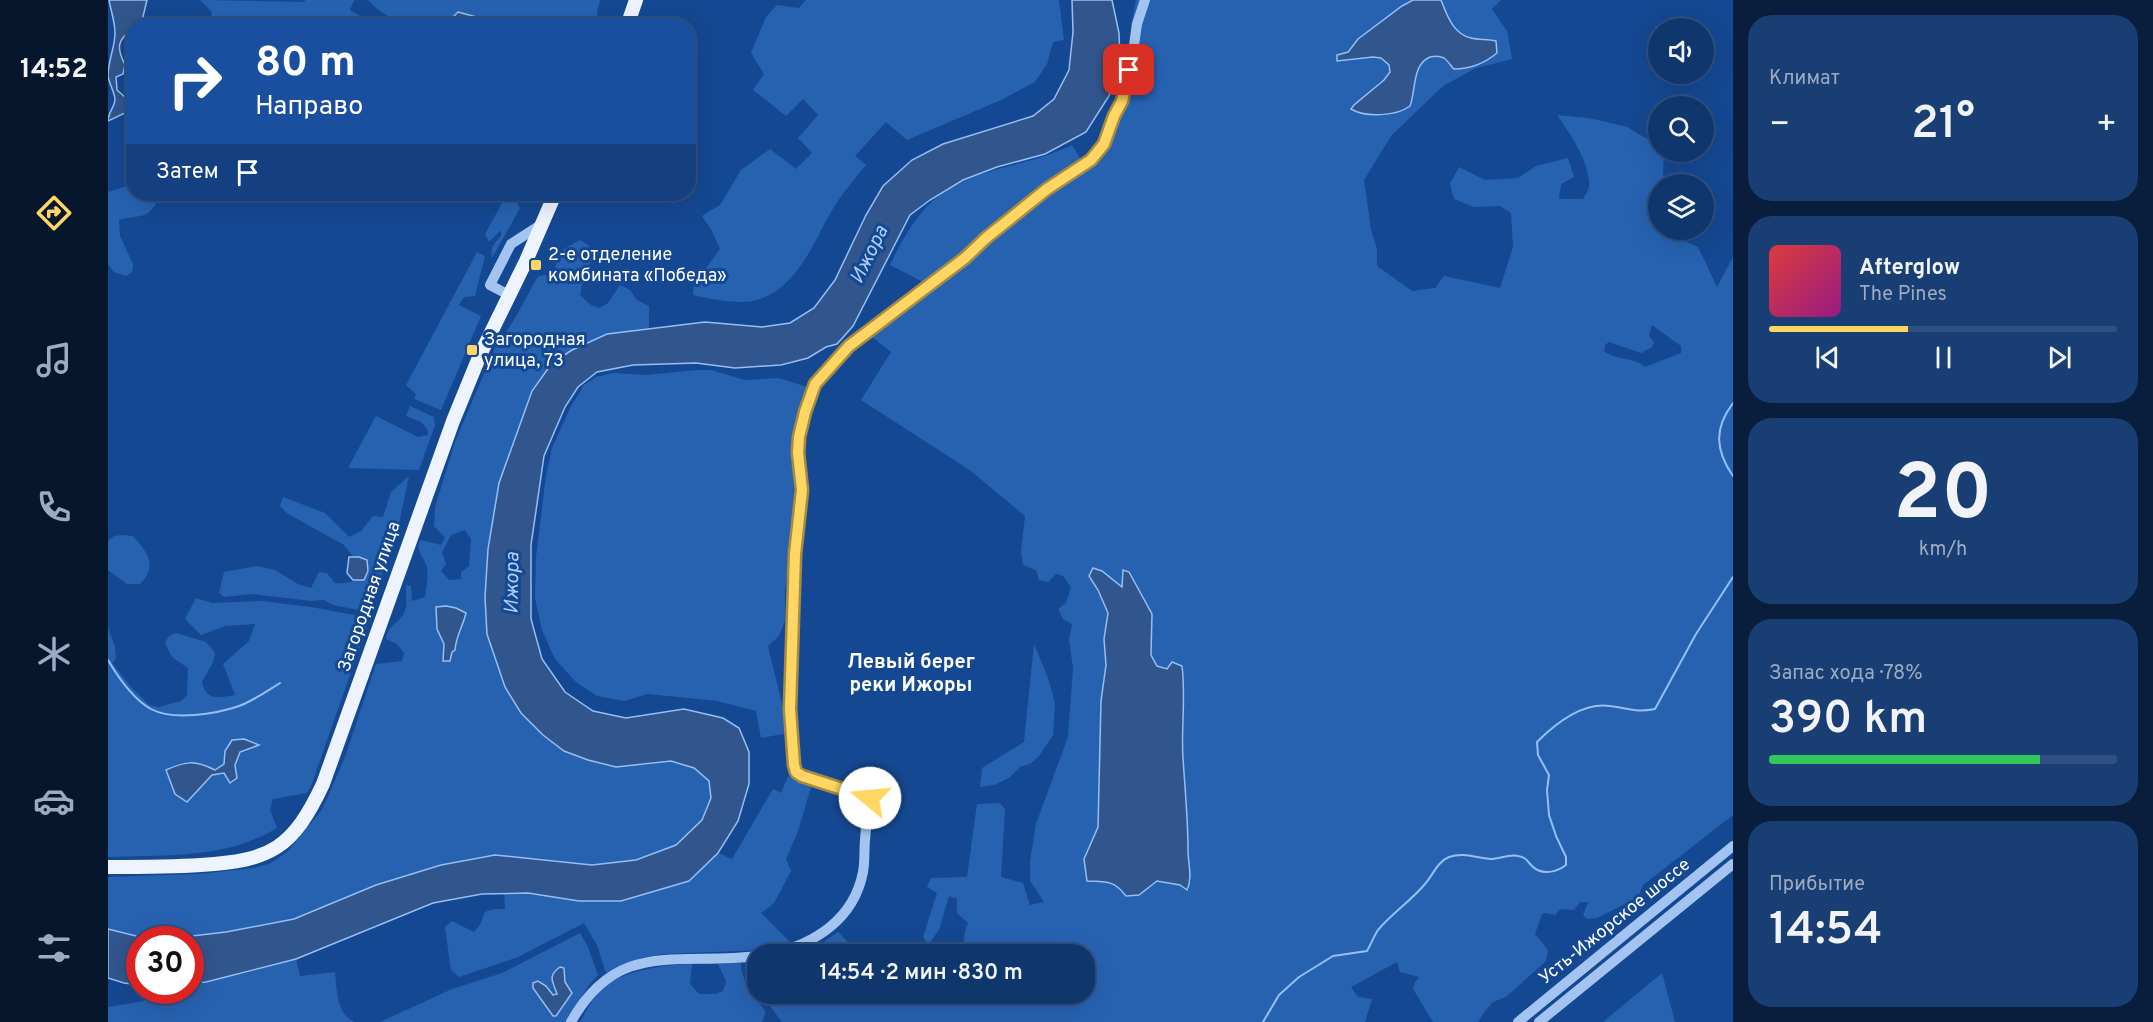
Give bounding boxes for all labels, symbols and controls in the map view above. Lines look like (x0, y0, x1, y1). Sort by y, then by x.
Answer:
map controls (1648, 18, 1714, 240)
button: sound (1648, 18, 1714, 84)
text: 80 m (255, 38, 356, 91)
icon: right (156, 42, 234, 120)
pin (1103, 44, 1154, 95)
text: 14:52 (20, 53, 88, 87)
icon: arrive (1112, 53, 1145, 86)
text: Климат (1769, 66, 1840, 92)
text: Направо (255, 90, 363, 124)
button: search (1648, 96, 1714, 162)
text: 21° (1911, 97, 1975, 154)
text: − (1769, 105, 1790, 147)
text: + (2096, 105, 2117, 147)
icon: arrive (231, 156, 264, 189)
text: Затем (156, 159, 219, 186)
button: layers (1648, 174, 1714, 240)
icon: directions (33, 192, 75, 234)
water label: Ижора (845, 221, 896, 289)
place label: 2-е отделение комбината «Победа» (548, 244, 727, 288)
text: Afterglow (1859, 255, 1960, 282)
marker: 2-е отделение комбината «Победа» (529, 258, 543, 272)
text: The Pines (1859, 282, 1947, 308)
place label: Загородная улица, 73 (484, 329, 586, 373)
icon: music (33, 339, 75, 381)
icon: previous (1811, 341, 1844, 374)
icon: pause (1927, 341, 1960, 374)
icon: next (2043, 341, 2076, 374)
marker: Загородная улица, 73 (465, 343, 479, 357)
text: 20 (1894, 448, 1992, 547)
icon: phone (33, 486, 75, 528)
street label: Загородная улица (333, 519, 407, 675)
text: km/h (1919, 537, 1967, 563)
water label: Ижора (499, 551, 527, 614)
icon: climate (33, 633, 75, 675)
district label: Левый берег реки Ижоры (847, 650, 975, 699)
text: Запас хода · 78% (1769, 661, 1923, 687)
text: 390 km (1769, 692, 1927, 749)
position arrow (838, 766, 902, 830)
icon: car (33, 780, 75, 822)
street label: Усть-Ижорское шоссе (1535, 854, 1695, 990)
text: Прибытие (1769, 872, 1865, 898)
text: 14:54 (1769, 903, 1883, 960)
speed limit sign: 30 (126, 926, 204, 1004)
icon: filters (33, 927, 75, 969)
text: 14:54 · 2 мин · 830 m (819, 960, 1023, 987)

